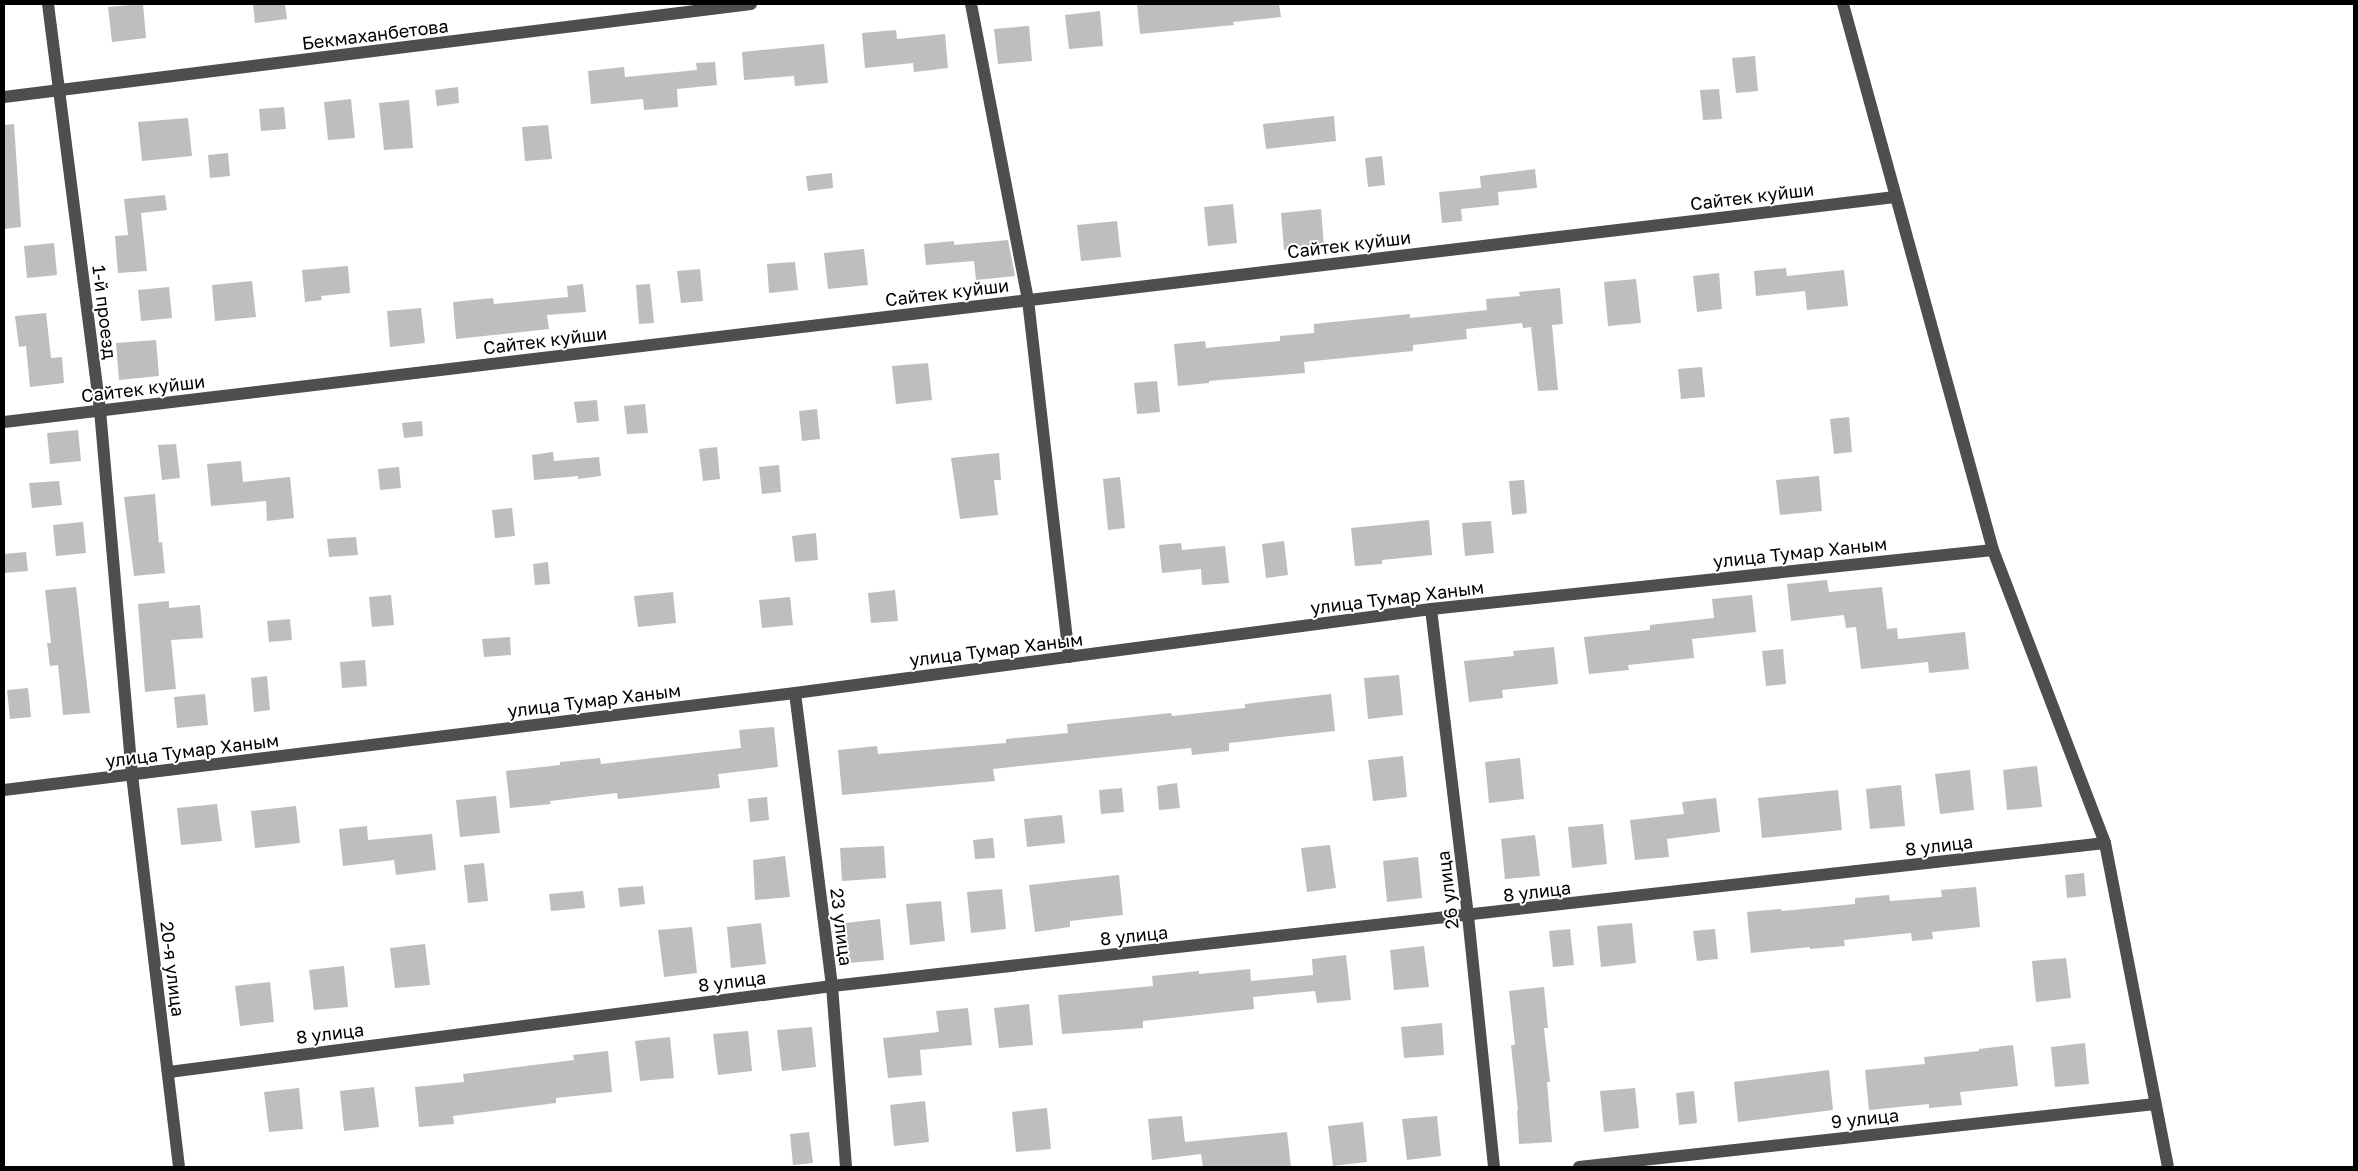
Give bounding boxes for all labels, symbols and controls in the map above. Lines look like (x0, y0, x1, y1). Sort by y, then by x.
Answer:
street label: Бекмаханбетова (300, 14, 450, 54)
street label: Сайтек куйши (1689, 177, 1815, 215)
street label: Сайтек куйши (1286, 225, 1412, 263)
street label: 1-й проезд (88, 264, 122, 360)
street label: Сайтек куйши (884, 273, 1010, 311)
street label: Сайтек куйши (482, 321, 608, 359)
street label: Сайтек куйши (80, 369, 206, 407)
street label: улица Тумар Ханым (1712, 532, 1888, 572)
street label: улица Тумар Ханым (1309, 575, 1485, 619)
street label: улица Тумар Ханым (908, 627, 1084, 671)
street label: улица Тумар Ханым (506, 678, 682, 722)
street label: улица Тумар Ханым (104, 728, 280, 772)
street label: 8 улица (1904, 830, 1974, 860)
street label: 26 улица (1431, 850, 1463, 930)
street label: 8 улица (1502, 876, 1572, 906)
street label: 23 улица (826, 887, 858, 967)
street label: 20-я улица (156, 920, 190, 1018)
street label: 8 улица (1099, 920, 1169, 950)
street label: 8 улица (697, 966, 767, 996)
street label: 8 улица (295, 1018, 365, 1048)
street label: 9 улица (1830, 1103, 1900, 1133)

